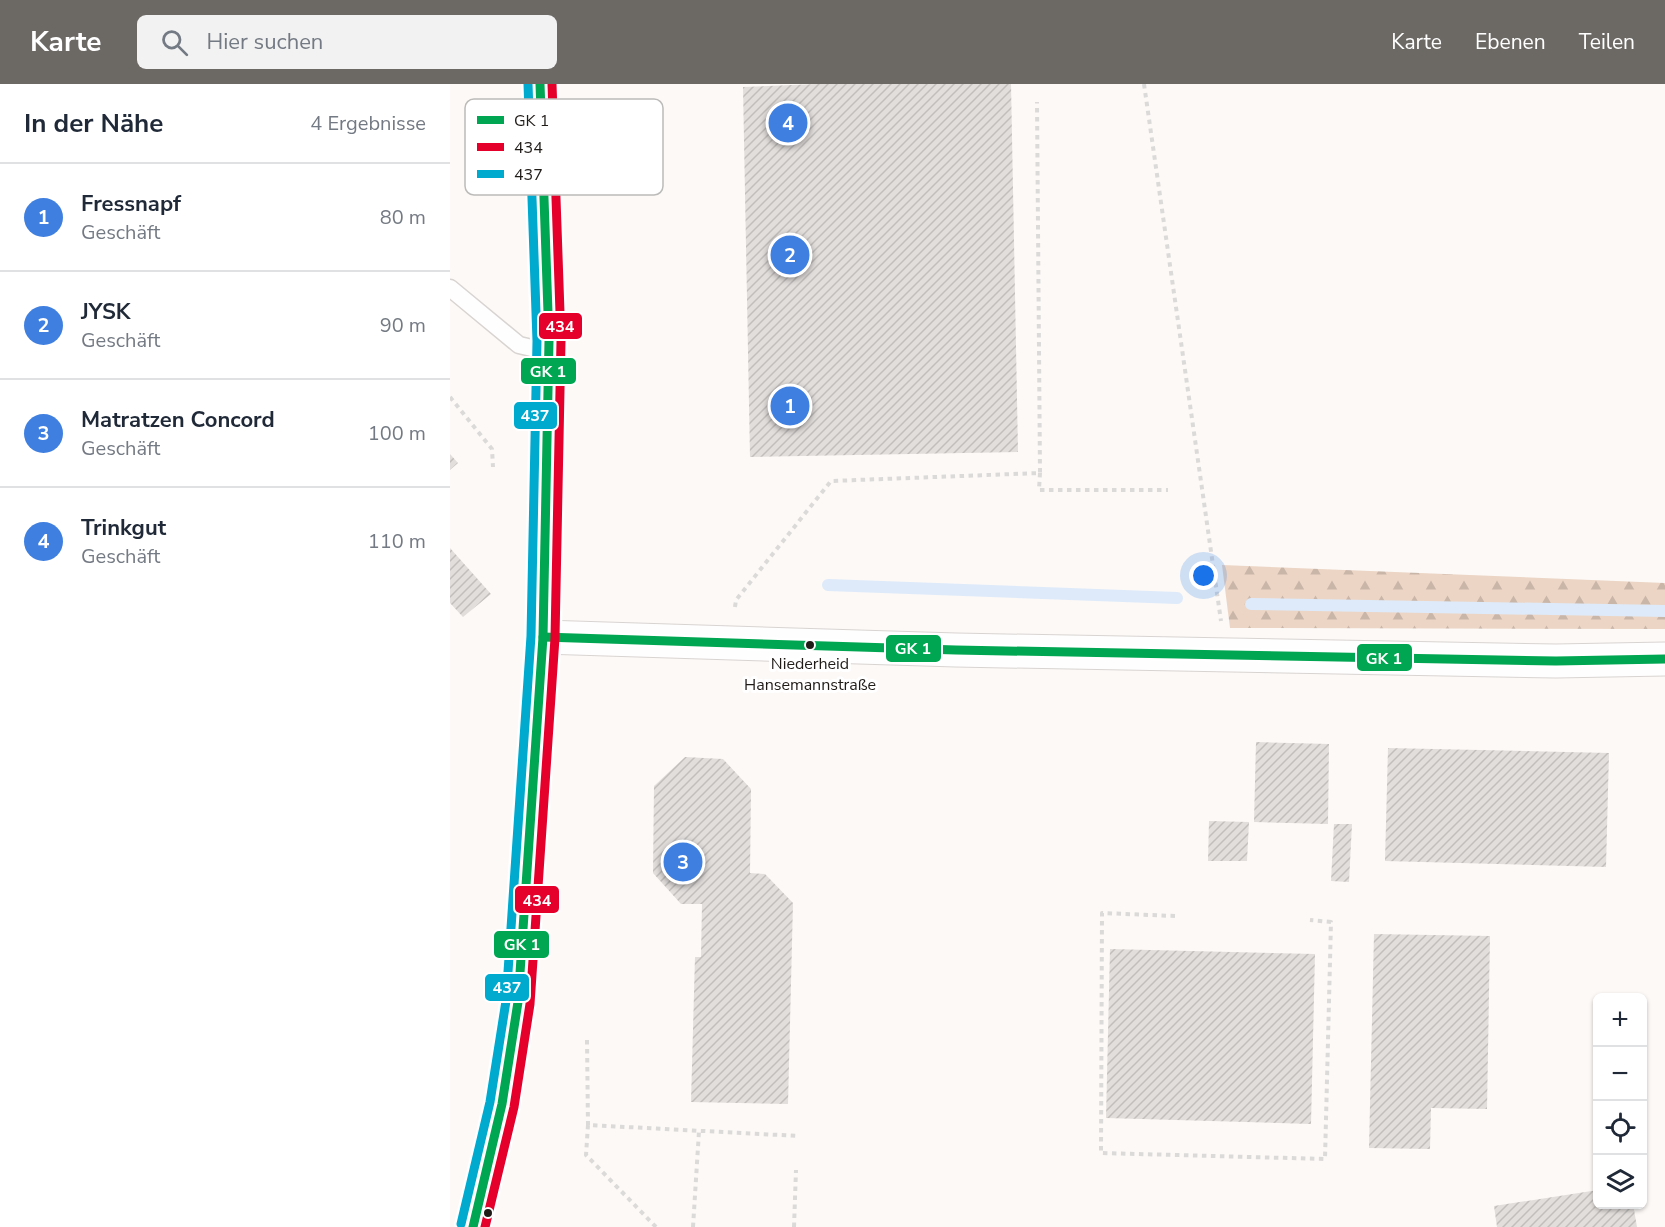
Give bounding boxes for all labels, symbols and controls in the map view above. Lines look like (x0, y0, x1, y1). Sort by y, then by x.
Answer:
search box (137, 15, 557, 69)
text: Karte (30, 23, 101, 61)
icon: search (158, 26, 191, 59)
text: Hier suchen (206, 27, 323, 57)
text: Karte (1391, 28, 1442, 56)
text: Ebenen (1475, 28, 1546, 56)
text: Teilen (1579, 28, 1635, 56)
legend (465, 99, 663, 195)
pin: 4 (768, 100, 808, 146)
text: In der Nähe (24, 106, 163, 141)
text: 4 Ergebnisse (310, 110, 426, 137)
text: GK 1 (514, 110, 549, 132)
text: 434 (514, 137, 543, 159)
text: 437 (514, 164, 543, 186)
text: Fressnapf (81, 189, 181, 219)
text: 1 (38, 204, 50, 231)
text: 80 m (380, 204, 426, 231)
text: Geschäft (81, 219, 160, 246)
pin: 2 (770, 232, 810, 278)
text: JYSK (81, 297, 130, 327)
text: 2 (38, 312, 50, 339)
text: 90 m (380, 312, 426, 339)
line badge: 434 (538, 312, 583, 340)
text: 434 (546, 316, 575, 338)
text: Geschäft (81, 327, 160, 354)
line badge: GK 1 (520, 357, 577, 385)
text: GK 1 (530, 361, 566, 383)
pin: 1 (770, 384, 810, 428)
line badge: 437 (513, 401, 558, 430)
text: Matratzen Concord (81, 405, 275, 435)
text: 437 (521, 405, 549, 427)
text: 3 (38, 420, 50, 447)
text: 100 m (368, 420, 426, 447)
text: Geschäft (81, 435, 160, 462)
text: Trinkgut (81, 513, 166, 543)
text: 4 (38, 528, 50, 555)
text: 110 m (368, 528, 426, 555)
text: Geschäft (81, 543, 160, 570)
your location (1189, 561, 1218, 590)
line badge: GK 1 (885, 634, 942, 663)
text: GK 1 (895, 638, 931, 660)
marker: Niederheid Hansemannstraße (804, 639, 816, 651)
line badge: GK 1 (1356, 643, 1413, 672)
text: GK 1 (1366, 648, 1402, 670)
place label: Niederheid Hansemannstraße (744, 653, 876, 696)
pin: 3 (664, 840, 702, 884)
line badge: 434 (514, 885, 560, 914)
text: 434 (523, 890, 552, 912)
line badge: GK 1 (493, 930, 550, 959)
text: GK 1 (504, 934, 540, 956)
line badge: 437 (484, 973, 530, 1002)
text: 437 (493, 977, 521, 999)
map controls (1593, 993, 1647, 1209)
button: + (1593, 993, 1647, 1047)
button: − (1593, 1047, 1647, 1101)
button: locate (1593, 1101, 1647, 1155)
button: layers (1593, 1155, 1647, 1209)
unlabelled marker (482, 1207, 494, 1219)

